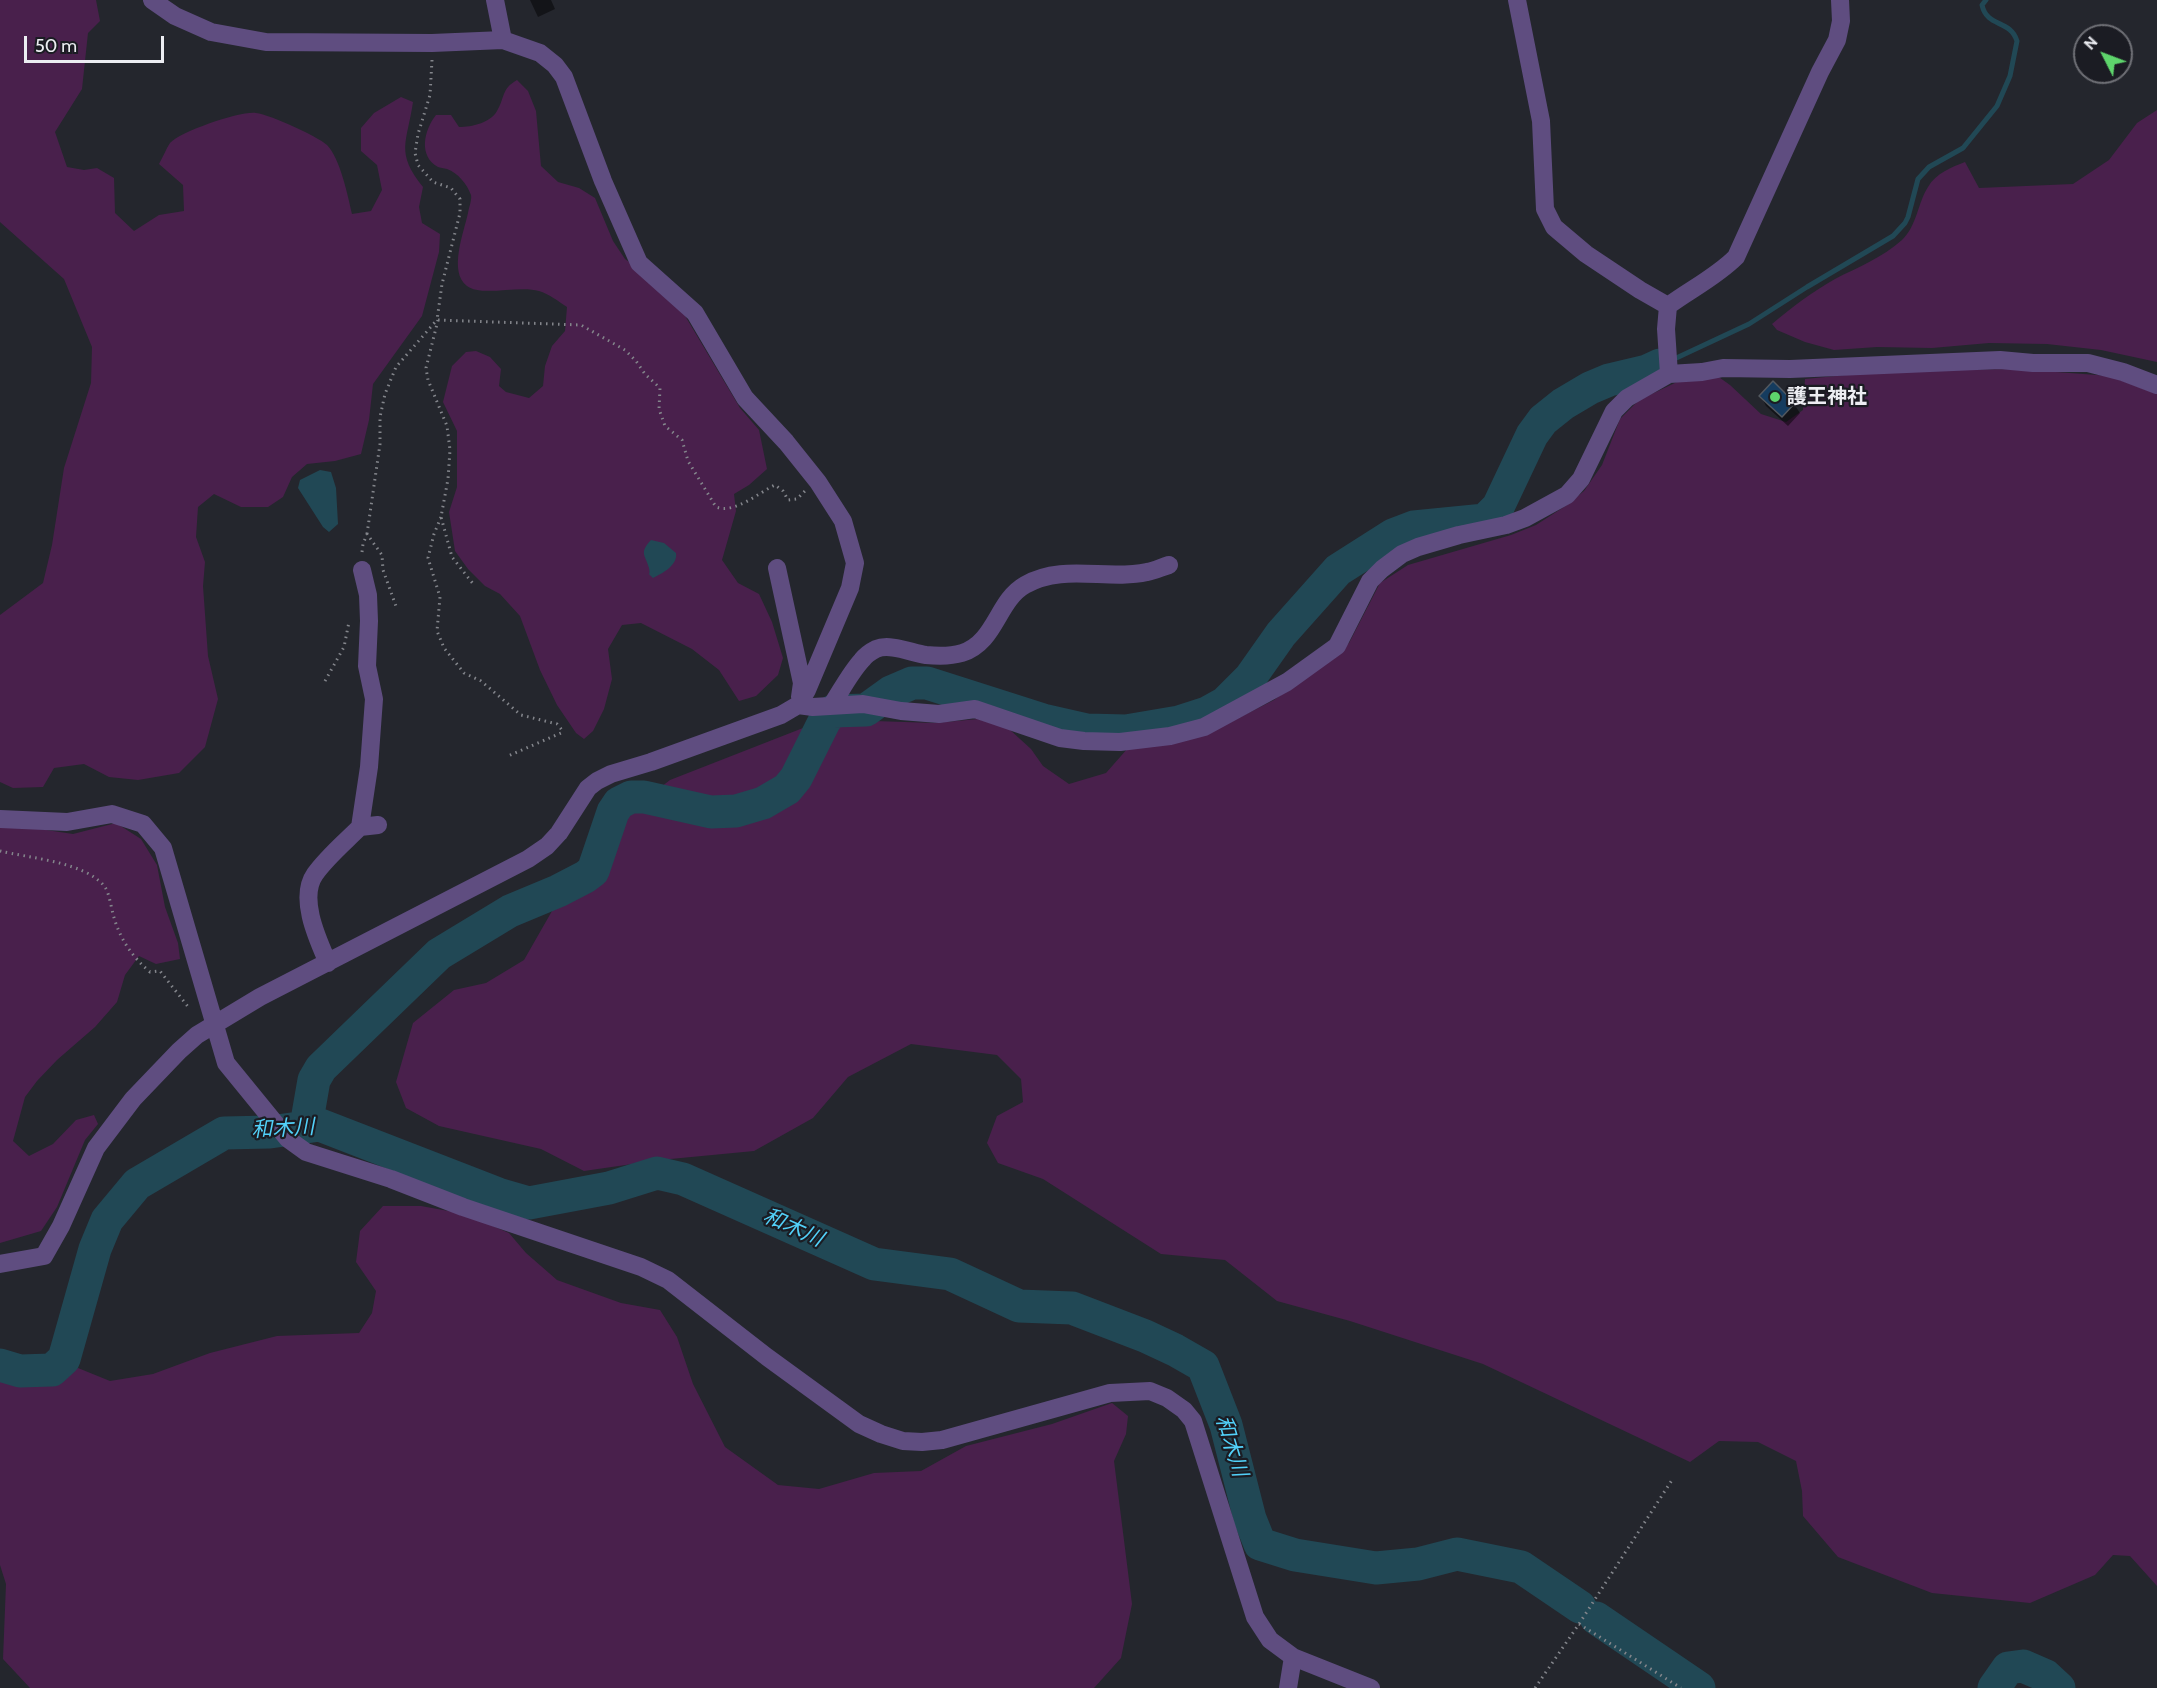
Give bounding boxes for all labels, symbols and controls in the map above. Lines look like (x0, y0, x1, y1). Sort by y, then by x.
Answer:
scale bar (27, 24, 166, 62)
north arrow (2073, 24, 2133, 84)
text: N (2080, 32, 2102, 54)
text: 50 m (35, 35, 77, 57)
place label: 護王神社 (1787, 385, 1867, 409)
marker: 護王神社 (1768, 390, 1782, 404)
water label: 和木川 (251, 1115, 315, 1143)
water label: 和木川 (759, 1204, 827, 1252)
water label: 和木川 (1210, 1412, 1252, 1480)

